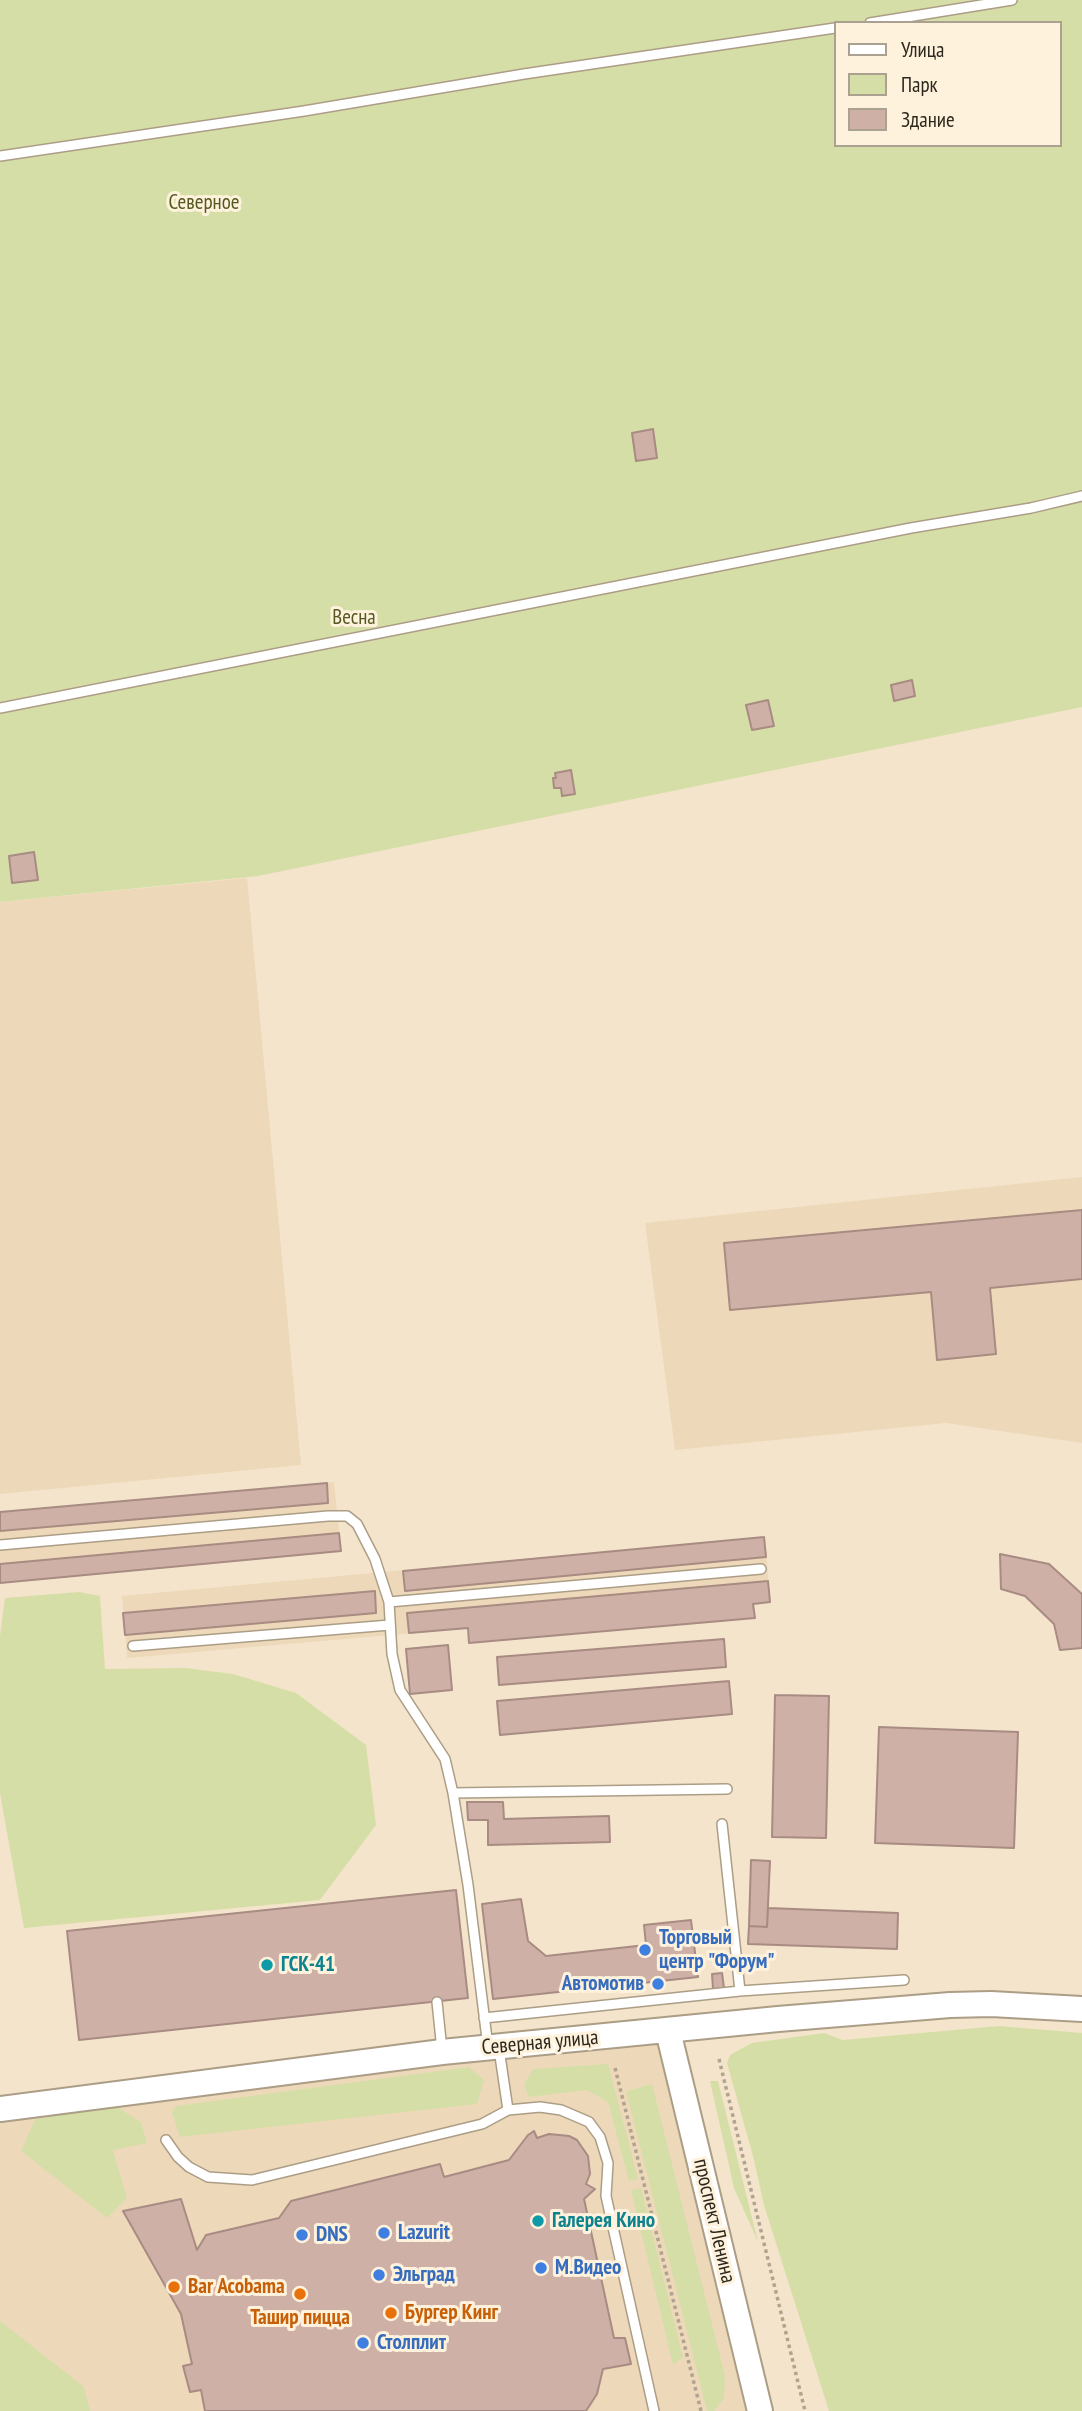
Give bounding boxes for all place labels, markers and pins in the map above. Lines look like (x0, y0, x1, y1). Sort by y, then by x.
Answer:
place label: Торговый центр "Форум" (659, 1925, 775, 1975)
marker: Торговый центр "Форум" (637, 1942, 653, 1958)
place label: ГСК-41 (281, 1952, 335, 1978)
marker: ГСК-41 (259, 1957, 275, 1973)
place label: Автомотив (562, 1971, 644, 1997)
marker: Автомотив (650, 1976, 666, 1992)
place label: Галерея Кино (552, 2208, 655, 2234)
marker: Галерея Кино (530, 2213, 546, 2229)
place label: Lazurit (398, 2220, 450, 2246)
place label: DNS (316, 2222, 348, 2248)
marker: Lazurit (376, 2225, 392, 2241)
marker: DNS (294, 2227, 310, 2243)
place label: М.Видео (555, 2255, 621, 2281)
marker: М.Видео (533, 2260, 549, 2276)
place label: Эльград (393, 2262, 455, 2288)
marker: Эльград (371, 2267, 387, 2283)
place label: Bar Acobama (188, 2274, 285, 2300)
marker: Bar Acobama (166, 2279, 182, 2295)
marker: Ташир пицца (292, 2286, 308, 2302)
place label: Бургер Кинг (405, 2300, 498, 2326)
place label: Ташир пицца (250, 2305, 350, 2331)
marker: Бургер Кинг (383, 2305, 399, 2321)
place label: Столплит (377, 2330, 446, 2356)
marker: Столплит (355, 2335, 371, 2351)

